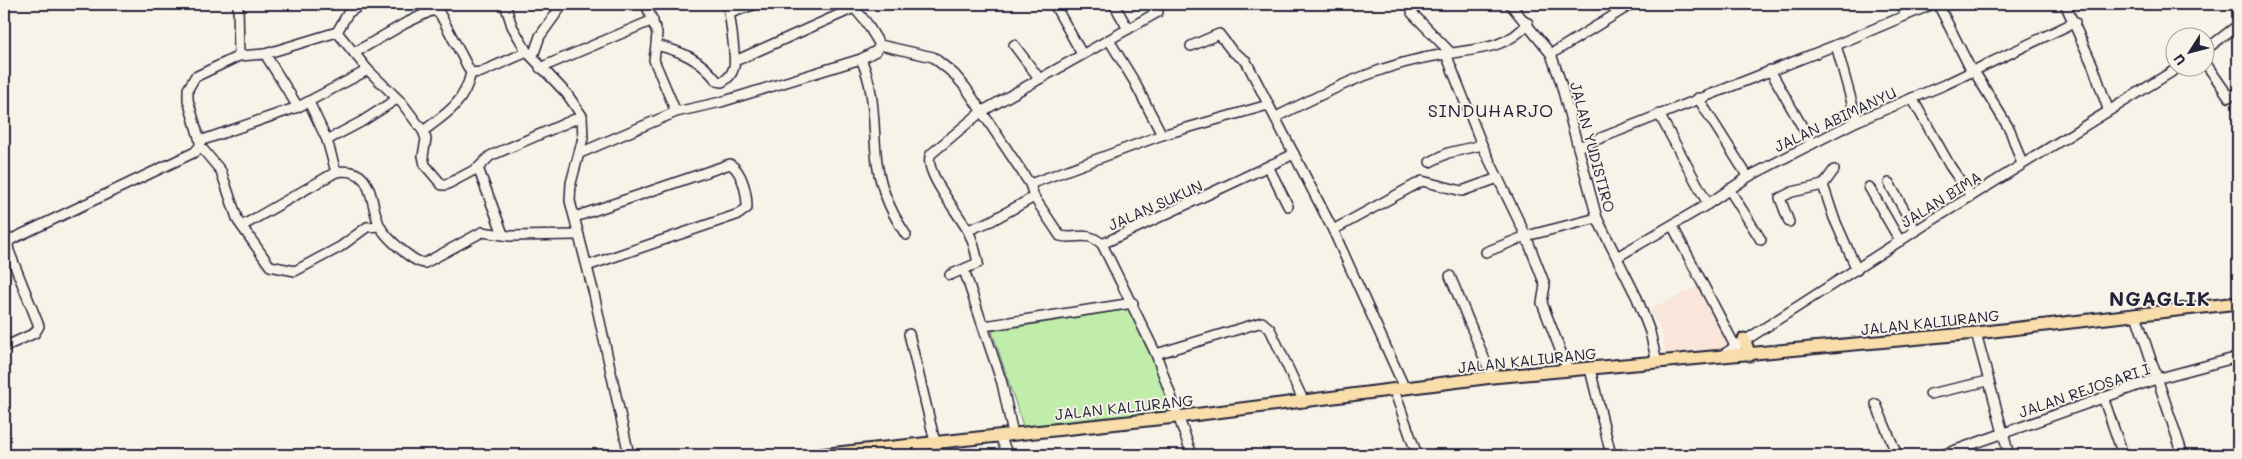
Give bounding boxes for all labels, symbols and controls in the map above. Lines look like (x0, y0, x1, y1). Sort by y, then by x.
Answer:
north arrow (2164, 28, 2214, 78)
text: U (2168, 50, 2190, 70)
street label: JALAN YUDISTIRO (1566, 80, 1620, 215)
street label: JALAN ABIMANYU (1771, 82, 1899, 156)
district label: SINDUHARJO (1428, 98, 1554, 122)
street label: JALAN BIMA (1897, 166, 1985, 232)
street label: JALAN SUKUN (1105, 175, 1205, 235)
district label: NGAGLIK (2109, 285, 2211, 311)
street label: JALAN KALIURANG (1860, 305, 2000, 339)
street label: JALAN KALIURANG (1457, 343, 1597, 377)
street label: JALAN REJOSARI I (2016, 358, 2153, 422)
street label: JALAN KALIURANG (1054, 390, 1194, 424)

